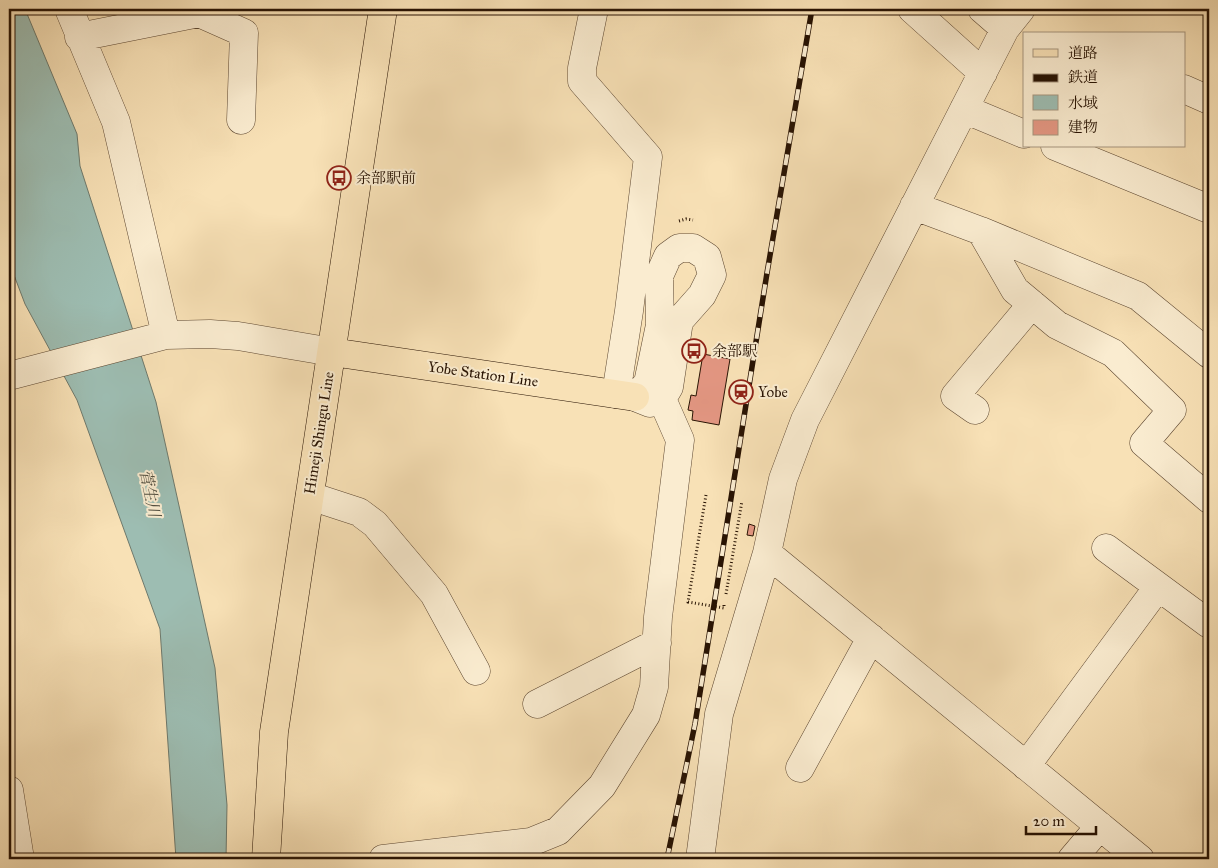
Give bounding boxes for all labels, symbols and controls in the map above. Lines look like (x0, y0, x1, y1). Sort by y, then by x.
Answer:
legend (1023, 32, 1186, 148)
text: 道路 (1068, 44, 1098, 62)
text: 鉄道 (1068, 68, 1098, 86)
text: 水域 (1068, 94, 1098, 112)
text: 建物 (1068, 118, 1098, 136)
bus stop icon: 余部駅前 (326, 165, 352, 191)
place label: 余部駅前 (356, 169, 416, 187)
bus stop icon: 余部駅 (681, 338, 707, 364)
place label: 余部駅 (712, 342, 757, 360)
street label: Yobe Station Line (427, 357, 539, 391)
street label: Himeji Shingu Line (300, 370, 338, 496)
station icon: Yobe (728, 379, 754, 405)
place label: Yobe (758, 383, 788, 401)
water label: 菅生川 (136, 468, 165, 520)
scale bar (1026, 803, 1096, 835)
text: 20 m (1033, 812, 1065, 830)

